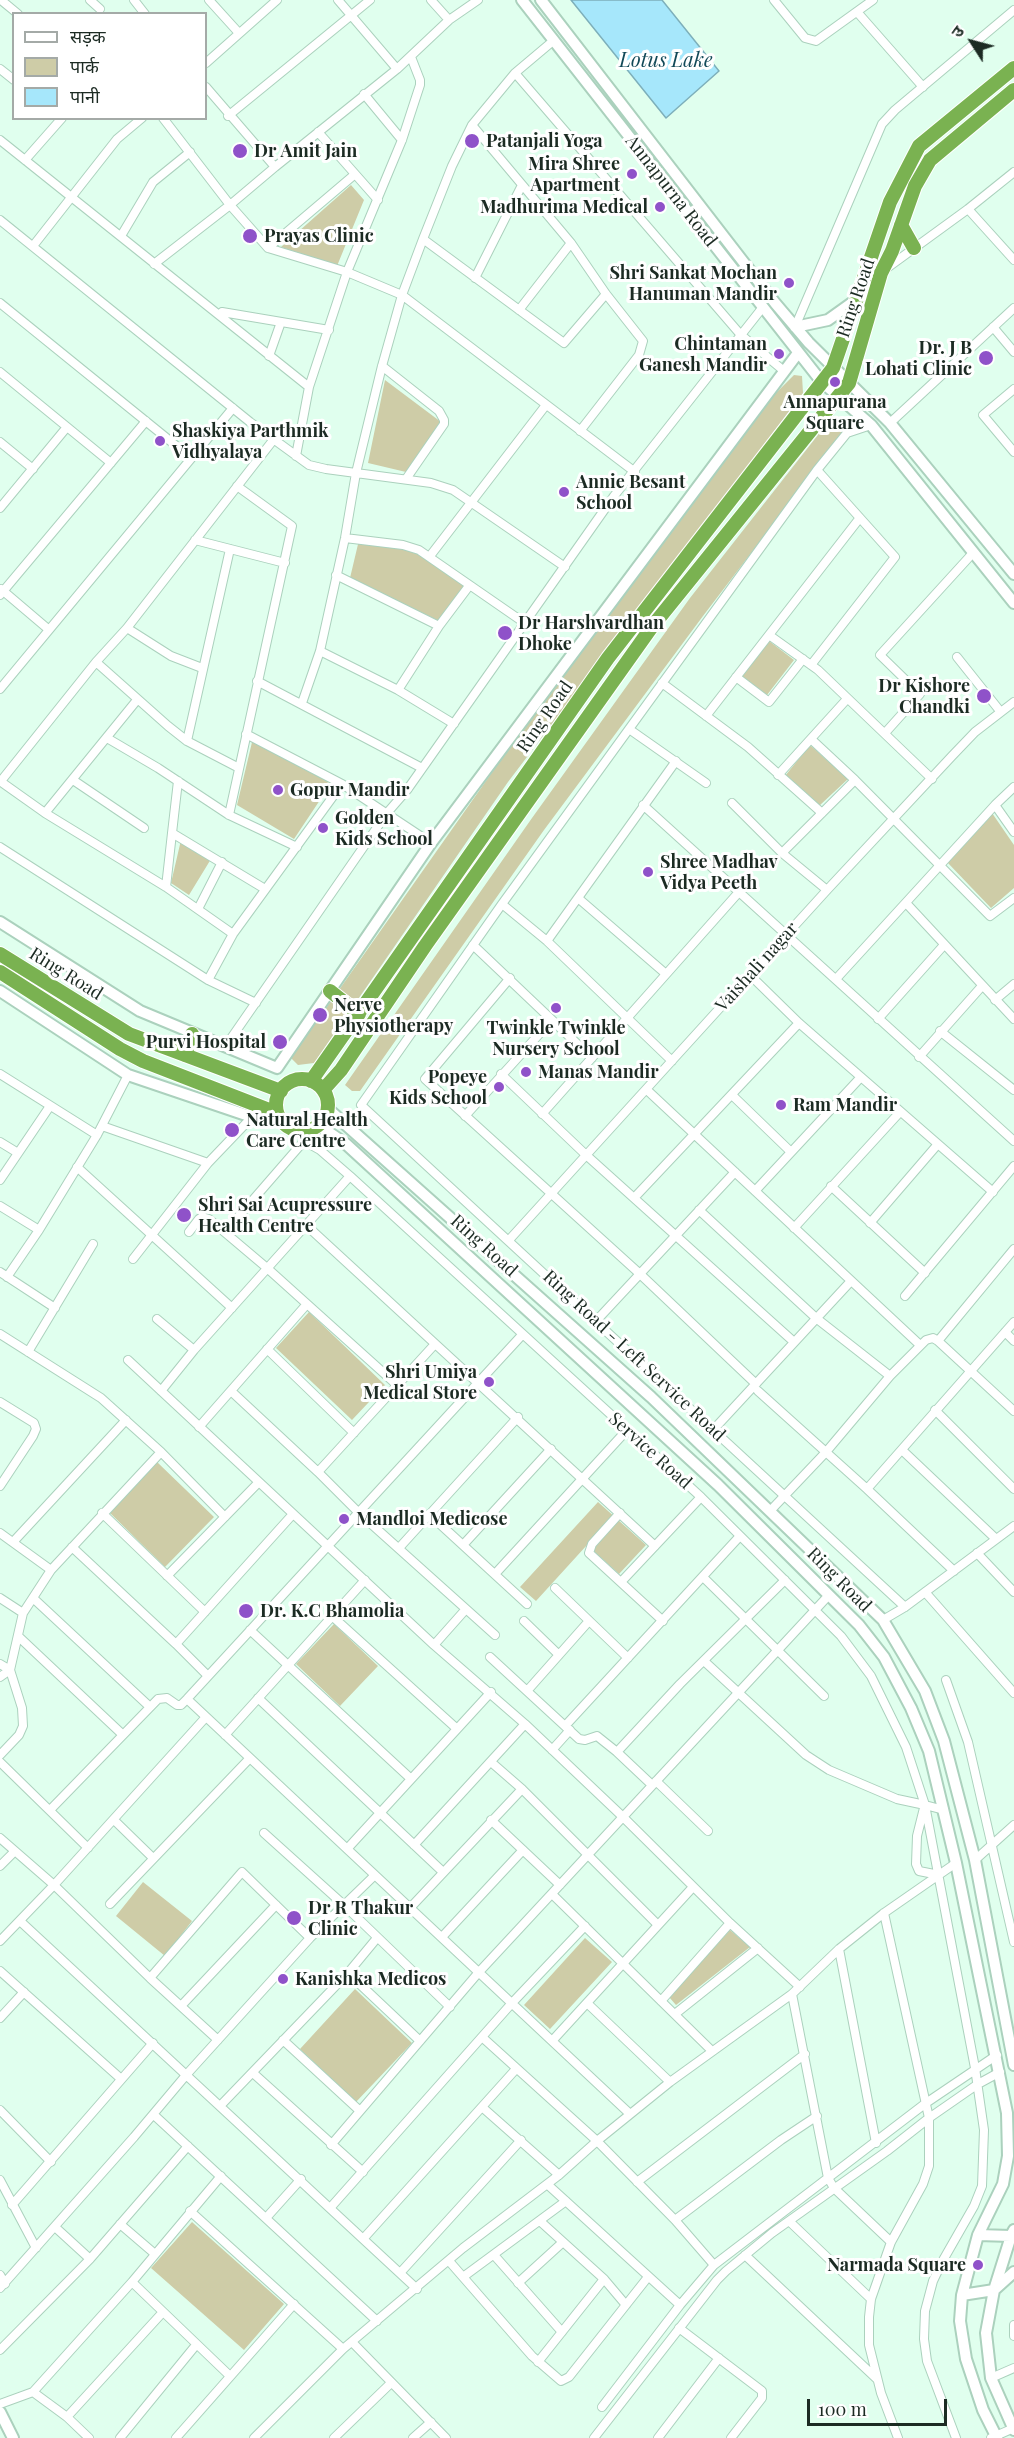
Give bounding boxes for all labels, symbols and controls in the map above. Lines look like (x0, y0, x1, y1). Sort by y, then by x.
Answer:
legend (12, 12, 207, 120)
north arrow (942, 12, 1002, 72)
text: उ (946, 21, 968, 41)
text: सड़क (70, 24, 106, 48)
water label: Lotus Lake (619, 49, 713, 73)
text: पार्क (70, 54, 99, 78)
text: पानी (70, 84, 100, 108)
place label: Patanjali Yoga (486, 130, 603, 152)
street label: Annapurna Road (621, 131, 721, 251)
marker: Patanjali Yoga (463, 132, 481, 150)
place label: Dr Amit Jain (254, 140, 357, 162)
marker: Dr Amit Jain (231, 142, 249, 160)
place label: Mira Shree Apartment (528, 153, 620, 195)
marker: Mira Shree Apartment (625, 167, 639, 181)
place label: Madhurima Medical (480, 196, 648, 218)
marker: Madhurima Medical (653, 200, 667, 214)
place label: Prayas Clinic (264, 225, 374, 247)
marker: Prayas Clinic (241, 227, 259, 245)
street label: Ring Road (832, 256, 880, 340)
place label: Shri Sankat Mochan Hanuman Mandir (609, 262, 777, 304)
marker: Shri Sankat Mochan Hanuman Mandir (782, 276, 796, 290)
place label: Chintaman Ganesh Mandir (639, 333, 767, 376)
place label: Dr. J B Lohati Clinic (865, 337, 972, 380)
marker: Chintaman Ganesh Mandir (772, 347, 786, 361)
marker: Dr. J B Lohati Clinic (977, 349, 995, 367)
marker: Annapurana Square (828, 375, 842, 389)
place label: Annapurana Square (783, 391, 887, 434)
place label: Shaskiya Parthmik Vidhyalaya (172, 420, 329, 462)
marker: Shaskiya Parthmik Vidhyalaya (153, 434, 167, 448)
place label: Annie Besant School (576, 471, 685, 514)
marker: Annie Besant School (557, 485, 571, 499)
place label: Dr Harshvardhan Dhoke (518, 612, 664, 654)
marker: Dr Harshvardhan Dhoke (496, 624, 514, 642)
place label: Dr Kishore Chandki (878, 675, 970, 718)
street label: Ring Road (513, 677, 577, 757)
marker: Dr Kishore Chandki (975, 687, 993, 705)
place label: Gopur Mandir (290, 779, 409, 801)
marker: Gopur Mandir (271, 783, 285, 797)
place label: Golden Kids School (335, 807, 433, 850)
marker: Golden Kids School (316, 821, 330, 835)
place label: Shree Madhav Vidya Peeth (660, 851, 778, 894)
marker: Shree Madhav Vidya Peeth (641, 865, 655, 879)
street label: Vaishali nagar (711, 918, 803, 1016)
street label: Ring Road (25, 943, 107, 1005)
place label: Nerve Physiotherapy (334, 994, 453, 1036)
marker: Twinkle Twinkle Nursery School (549, 1001, 563, 1015)
marker: Nerve Physiotherapy (311, 1006, 329, 1024)
place label: Twinkle Twinkle Nursery School (486, 1017, 626, 1060)
place label: Purvi Hospital (146, 1031, 266, 1053)
marker: Purvi Hospital (271, 1033, 289, 1051)
place label: Manas Mandir (538, 1061, 659, 1083)
marker: Manas Mandir (519, 1065, 533, 1079)
place label: Popeye Kids School (389, 1066, 487, 1108)
marker: Popeye Kids School (492, 1080, 506, 1094)
place label: Ram Mandir (793, 1094, 897, 1116)
marker: Ram Mandir (774, 1098, 788, 1112)
place label: Natural Health Care Centre (246, 1109, 368, 1152)
marker: Natural Health Care Centre (223, 1121, 241, 1139)
place label: Shri Sai Acupressure Health Centre (198, 1194, 372, 1236)
marker: Shri Sai Acupressure Health Centre (175, 1206, 193, 1224)
street label: Ring Road (446, 1210, 522, 1282)
street label: Ring Road - Left Service Road (538, 1266, 730, 1446)
place label: Shri Umiya Medical Store (363, 1361, 477, 1404)
marker: Shri Umiya Medical Store (482, 1375, 496, 1389)
street label: Service Road (604, 1408, 696, 1494)
place label: Mandloi Medicose (356, 1508, 507, 1530)
marker: Mandloi Medicose (337, 1512, 351, 1526)
street label: Ring Road (802, 1543, 876, 1617)
place label: Dr. K.C Bhamolia (260, 1600, 404, 1622)
marker: Dr. K.C Bhamolia (237, 1602, 255, 1620)
place label: Dr R Thakur Clinic (308, 1897, 413, 1940)
marker: Dr R Thakur Clinic (285, 1909, 303, 1927)
place label: Kanishka Medicos (295, 1968, 446, 1990)
marker: Kanishka Medicos (276, 1972, 290, 1986)
place label: Narmada Square (827, 2254, 966, 2276)
marker: Narmada Square (971, 2258, 985, 2272)
scale bar (810, 2387, 950, 2425)
text: 100 m (818, 2397, 867, 2421)

